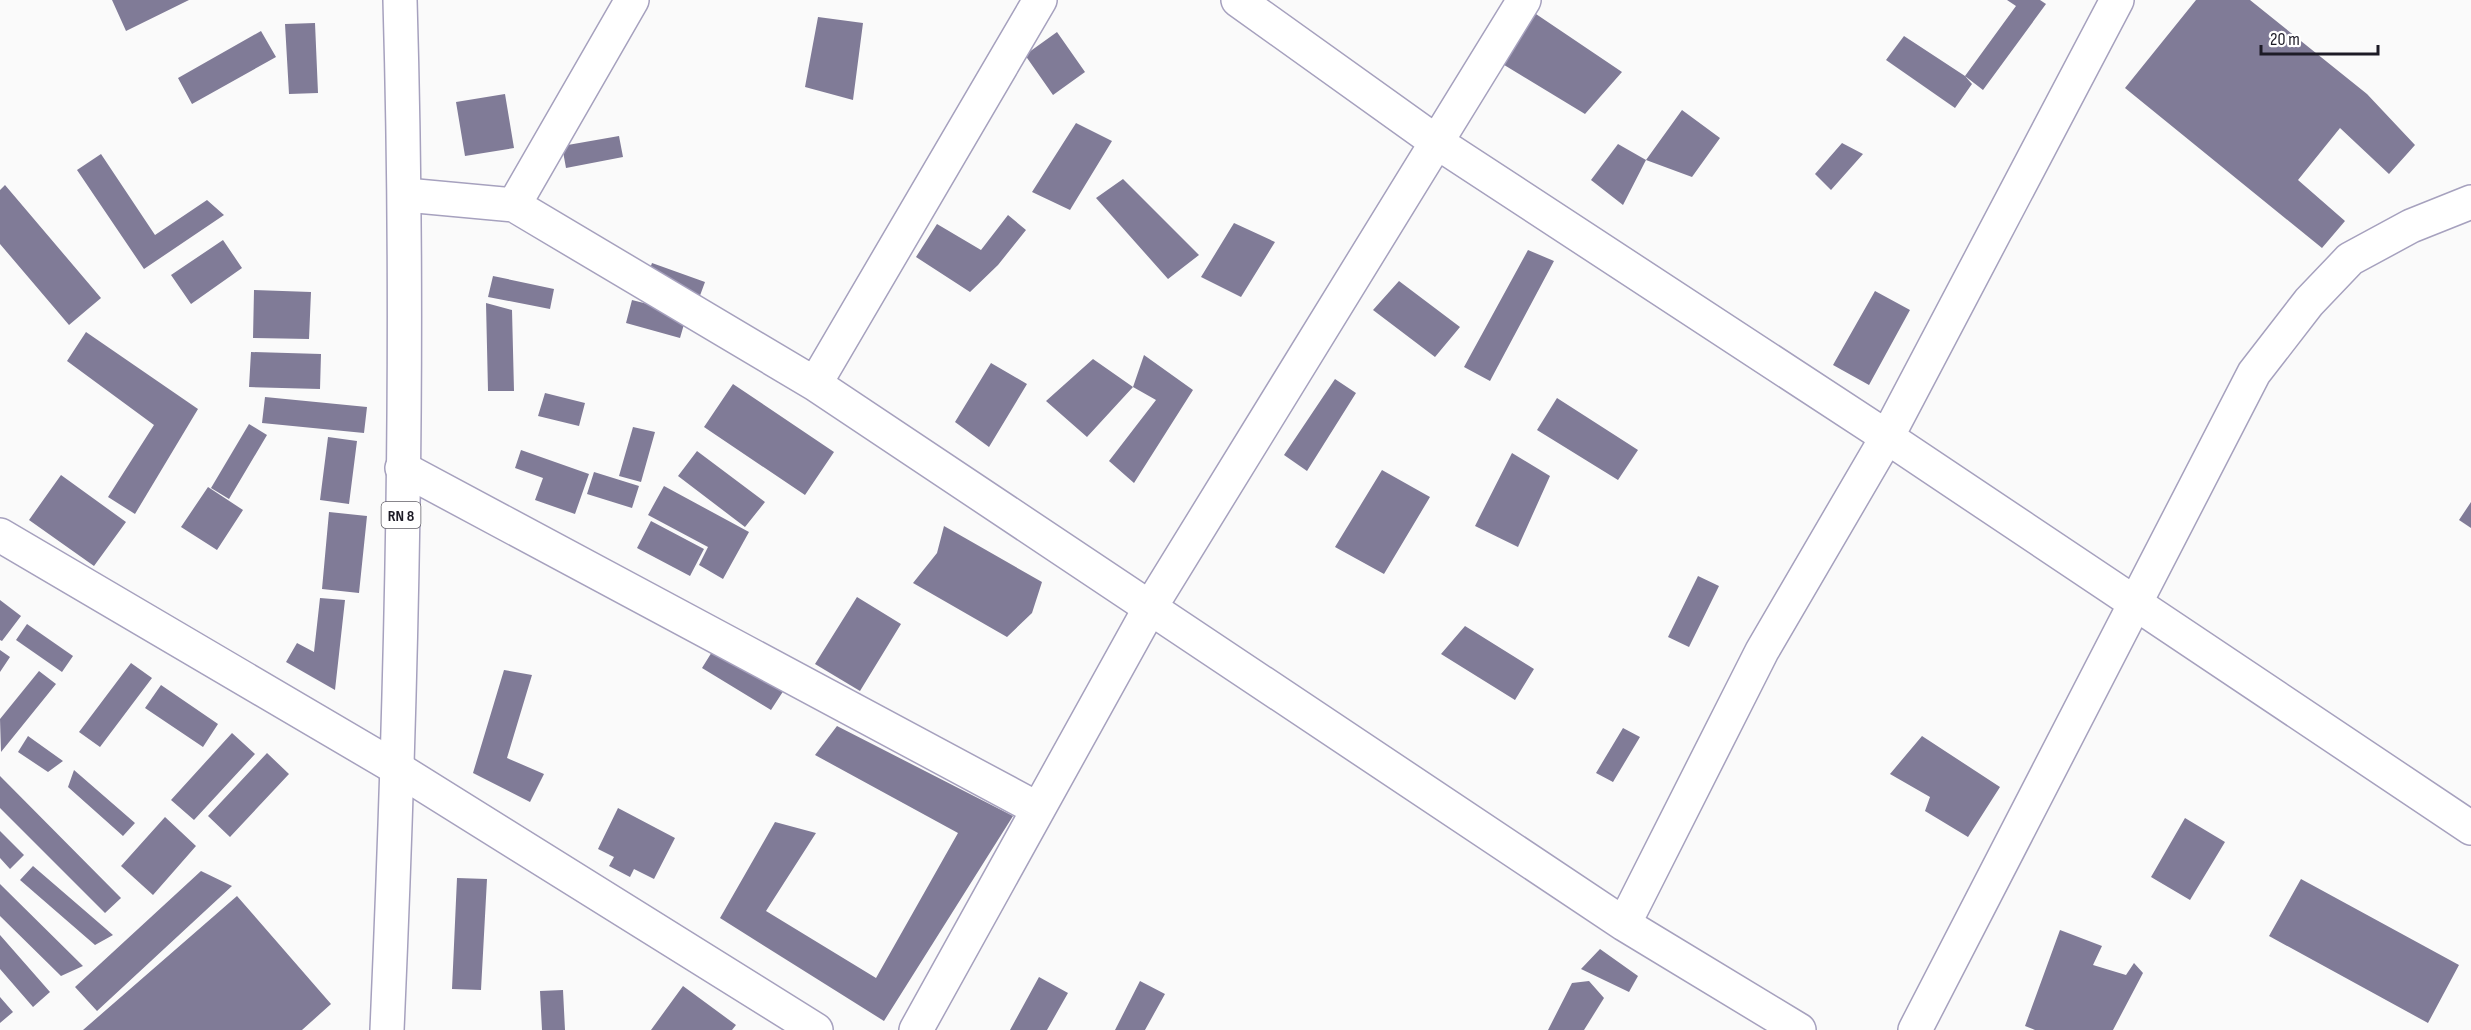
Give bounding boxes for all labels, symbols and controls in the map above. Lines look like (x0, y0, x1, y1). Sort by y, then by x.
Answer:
scale bar (2261, 18, 2378, 56)
text: 20 m (2270, 29, 2300, 50)
road number: RN 8 (382, 502, 420, 528)

